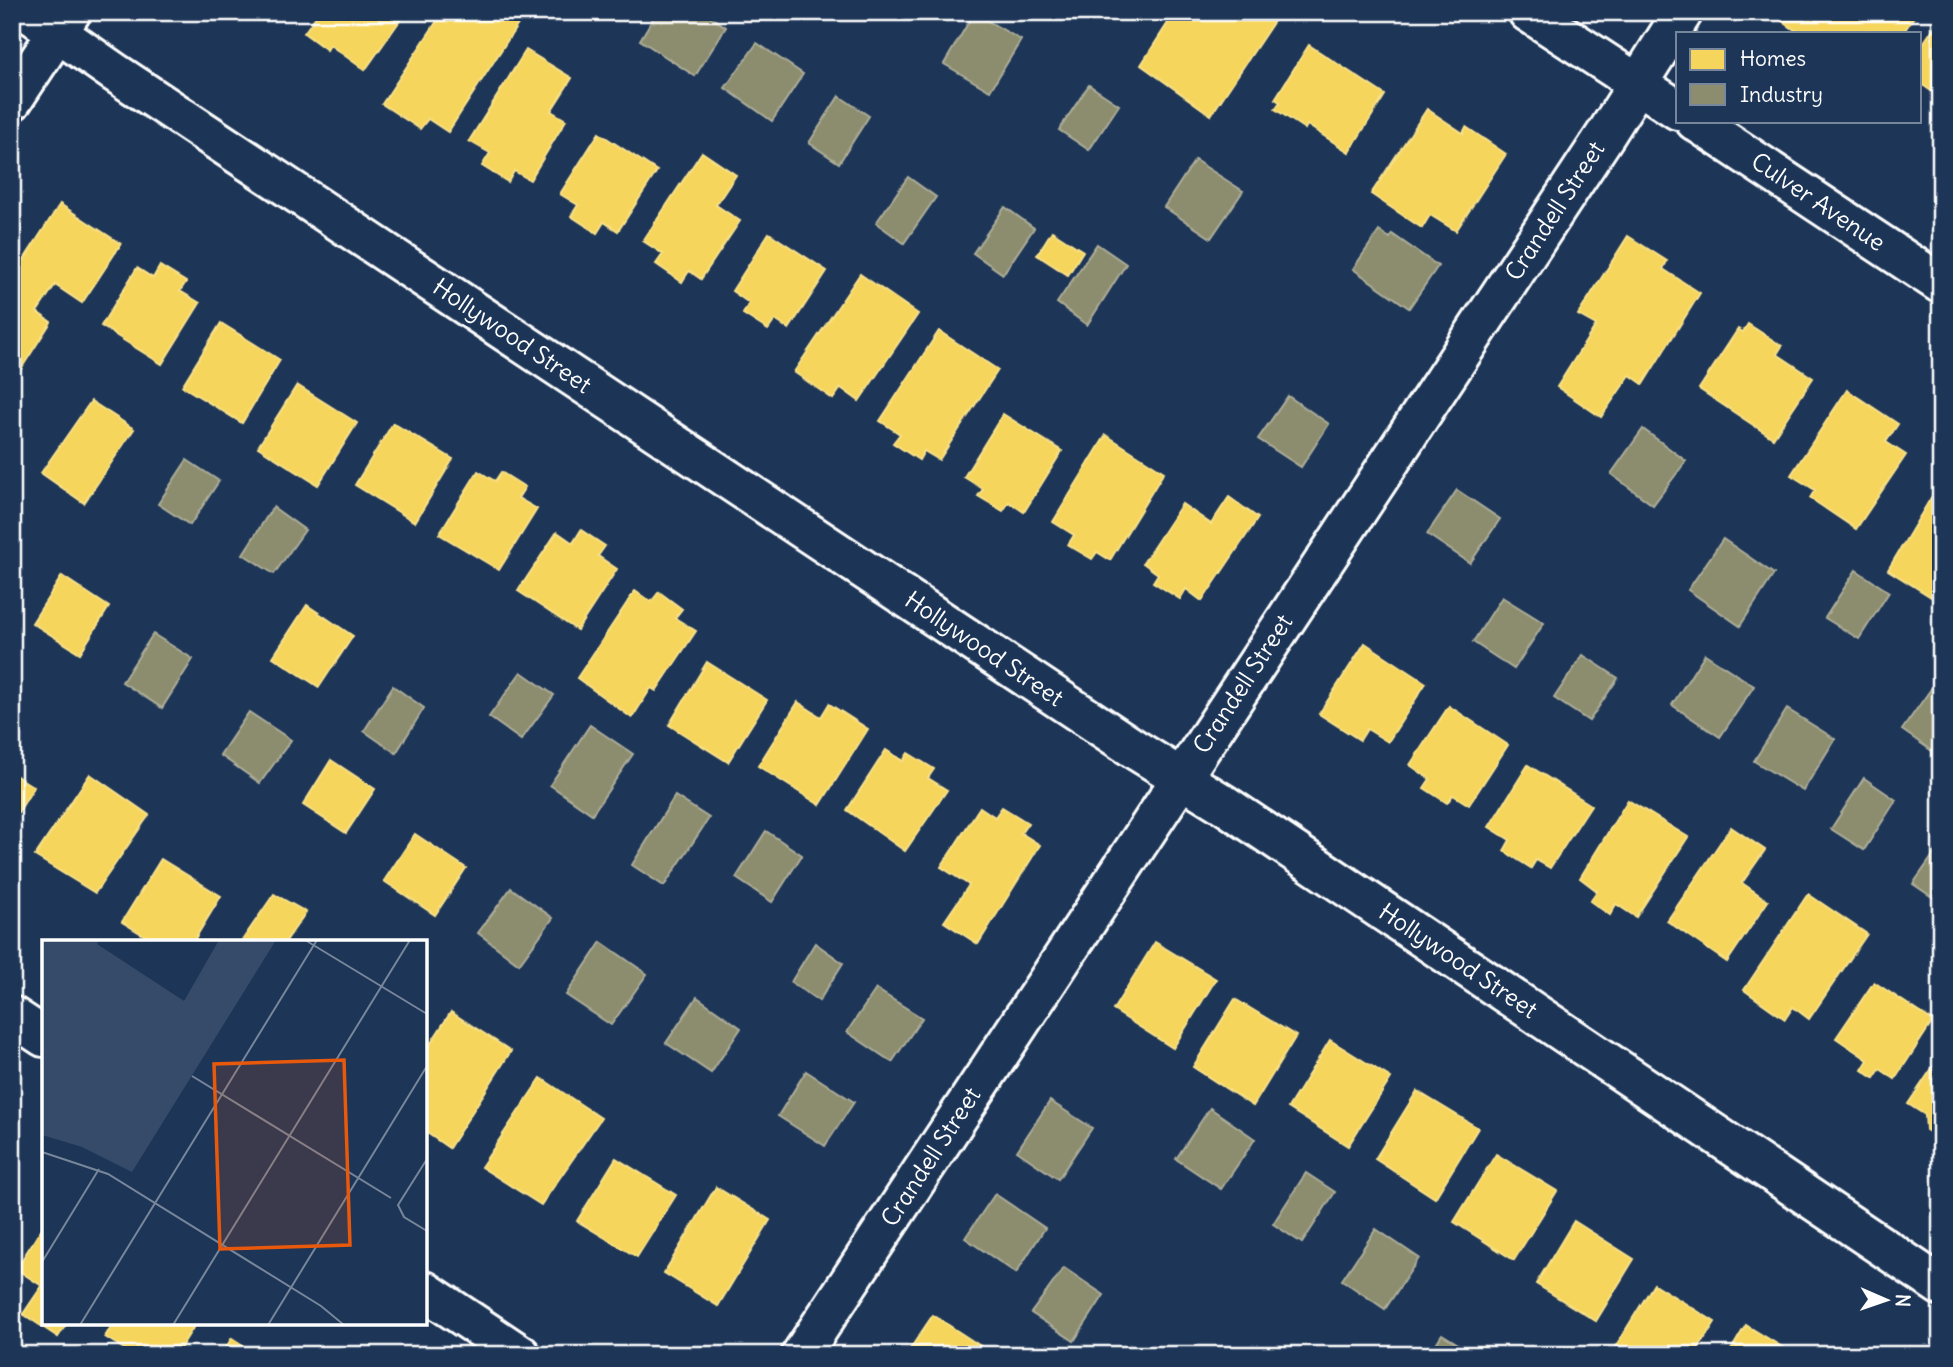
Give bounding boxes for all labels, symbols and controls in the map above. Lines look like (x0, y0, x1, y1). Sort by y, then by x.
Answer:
legend (1676, 32, 1922, 122)
text: Homes (1740, 45, 1806, 72)
text: Industry (1740, 81, 1823, 108)
street label: Crandell Street (1498, 135, 1610, 286)
street label: Culver Avenue (1746, 145, 1891, 257)
street label: Hollywood Street (428, 271, 598, 399)
street label: Hollywood Street (900, 584, 1070, 712)
street label: Crandell Street (1186, 608, 1298, 759)
street label: Hollywood Street (1374, 896, 1544, 1024)
inset map (42, 940, 427, 1325)
street label: Crandell Street (874, 1081, 986, 1232)
north arrow (1852, 1266, 1922, 1336)
text: N (1891, 1294, 1915, 1308)

